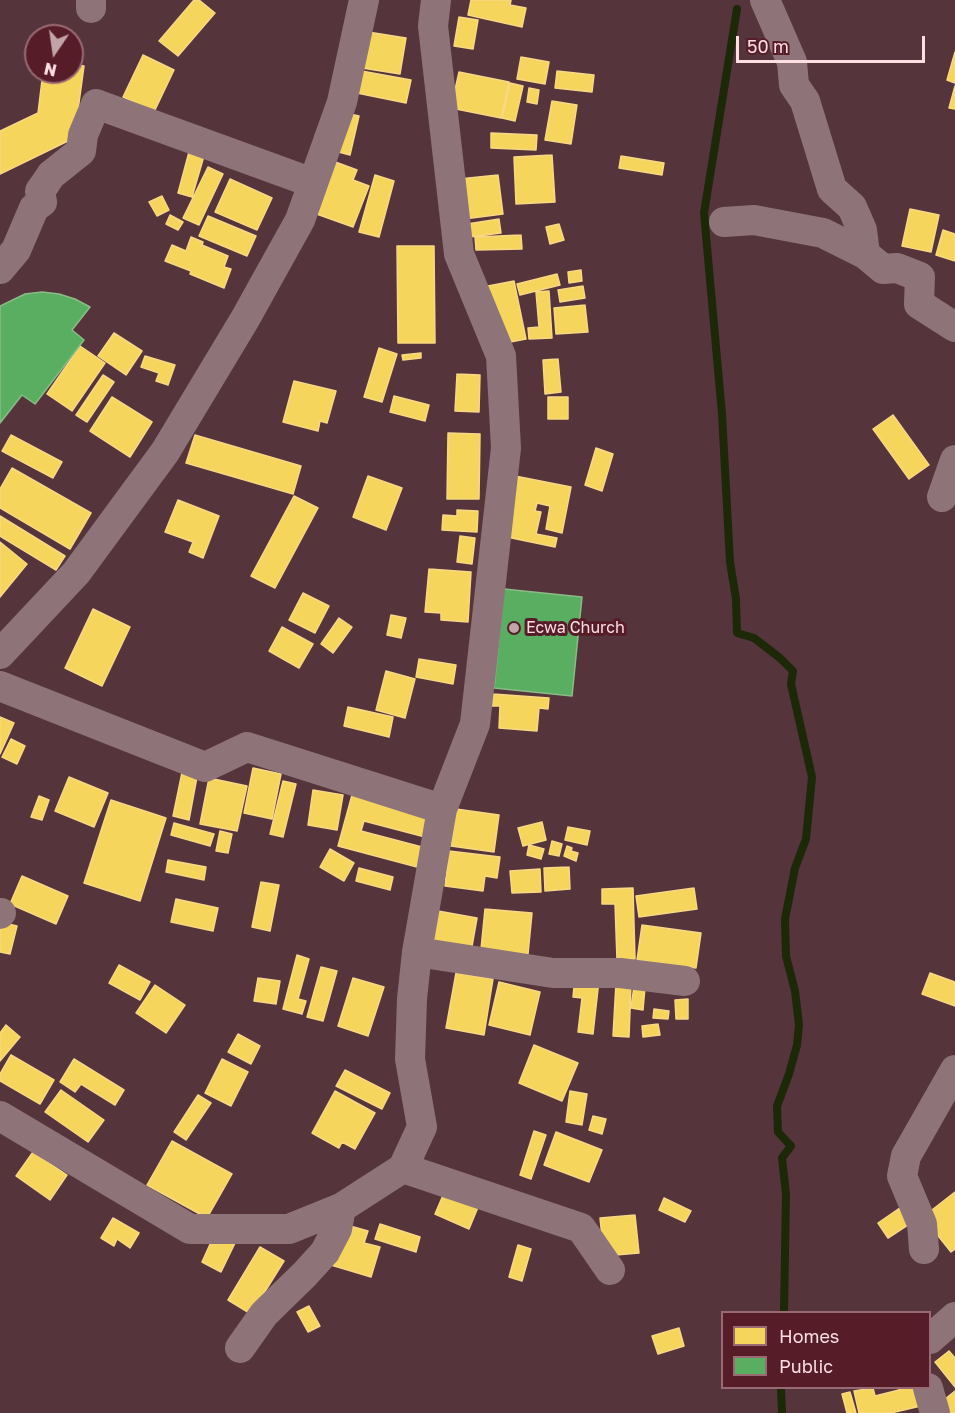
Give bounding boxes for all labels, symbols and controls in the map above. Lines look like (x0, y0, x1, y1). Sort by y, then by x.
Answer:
north arrow (24, 24, 84, 84)
scale bar (739, 24, 928, 62)
text: 50 m (747, 35, 789, 57)
text: N (42, 58, 59, 81)
place label: Ecwa Church (526, 618, 625, 638)
marker: Ecwa Church (507, 621, 521, 635)
legend (721, 1311, 931, 1389)
text: Homes (779, 1325, 839, 1347)
text: Public (779, 1355, 833, 1377)

